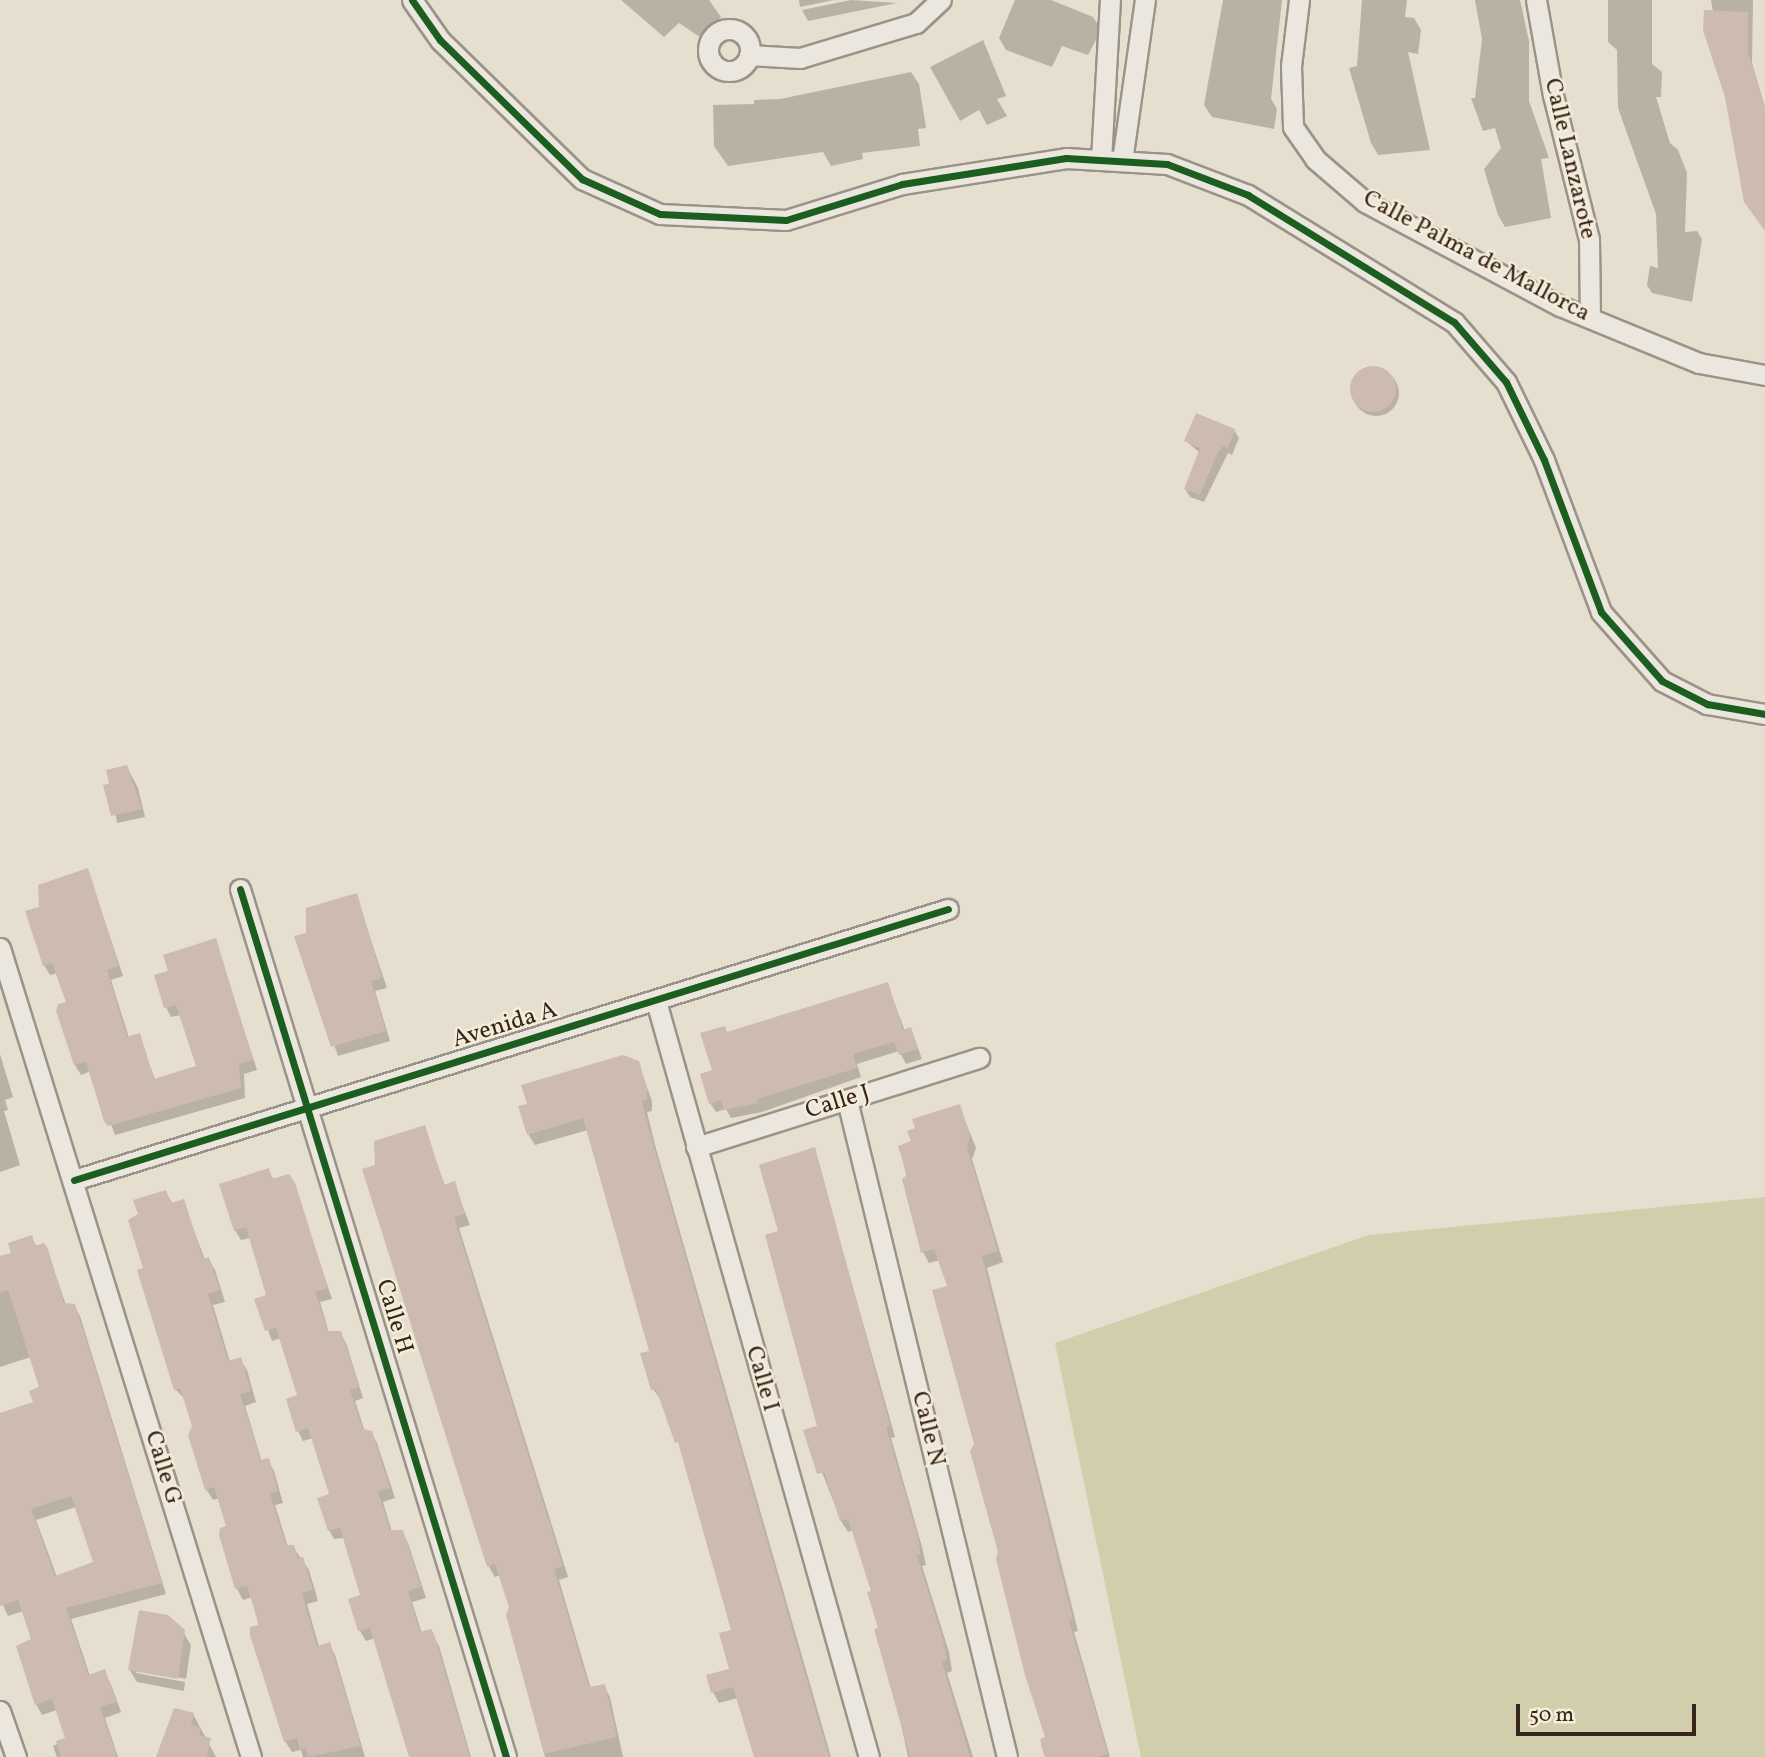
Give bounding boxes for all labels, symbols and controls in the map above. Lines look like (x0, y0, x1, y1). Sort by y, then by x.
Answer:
street label: Calle Lanzarote (1536, 76, 1602, 242)
street label: Calle Palma de Mallorca (1358, 185, 1594, 329)
street label: Avenida A (449, 996, 561, 1056)
street label: Calle J (802, 1080, 874, 1126)
street label: Calle H (368, 1276, 418, 1358)
street label: Calle I (738, 1343, 784, 1415)
street label: Calle N (904, 1389, 950, 1469)
street label: Calle G (137, 1428, 187, 1508)
scale bar (1520, 1690, 1700, 1734)
text: 50 m (1529, 1701, 1574, 1730)

